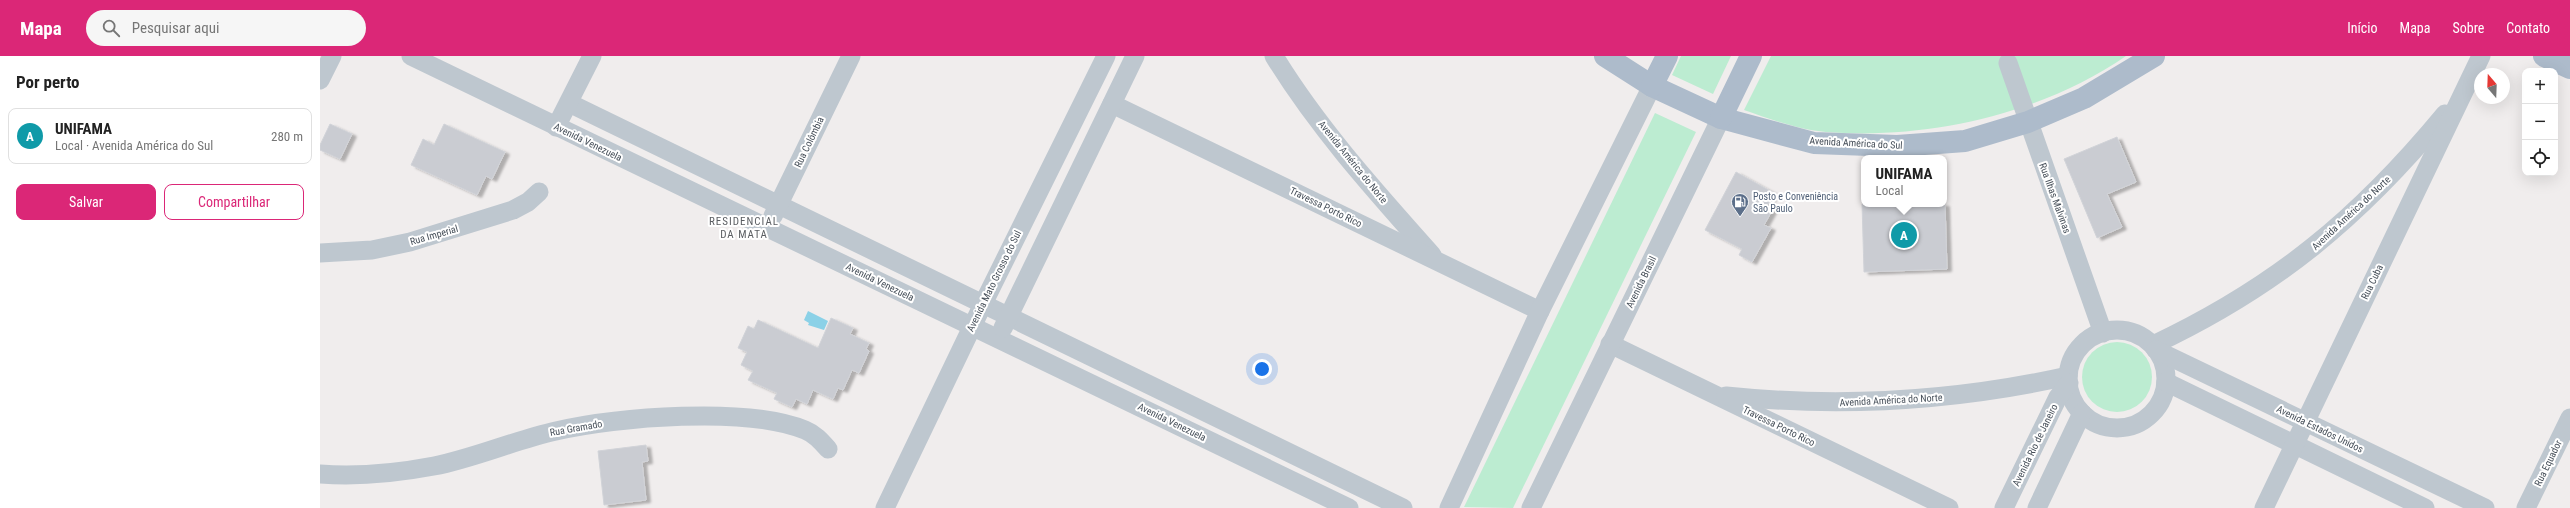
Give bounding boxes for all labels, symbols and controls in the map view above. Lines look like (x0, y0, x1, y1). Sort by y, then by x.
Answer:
search box (86, 10, 366, 46)
text: Mapa (20, 17, 62, 40)
icon: search (100, 17, 122, 39)
text: Pesquisar aqui (132, 19, 219, 37)
text: Início (2347, 20, 2378, 36)
text: Mapa (2400, 20, 2430, 36)
text: Sobre (2452, 20, 2484, 36)
text: Contato (2506, 20, 2550, 36)
north arrow (2474, 68, 2510, 104)
map controls (2522, 68, 2558, 176)
button: + (2522, 68, 2558, 104)
text: Por perto (16, 72, 80, 92)
button: − (2522, 104, 2558, 140)
street label: Rua Colômbia (792, 115, 826, 169)
street label: Avenida América do Norte (1316, 118, 1390, 206)
text: UNIFAMA (55, 120, 112, 138)
street label: Avenida Venezuela (552, 121, 624, 163)
text: A (26, 129, 34, 144)
text: 280 m (271, 129, 303, 144)
street label: Avenida América do Sul (1809, 135, 1903, 151)
text: Local · Avenida América do Sul (55, 138, 213, 153)
button: locate (2522, 140, 2558, 176)
popup (1861, 155, 1947, 207)
street label: Rua Ilhas Malvinas (2037, 161, 2073, 235)
text: UNIFAMA (1876, 165, 1932, 183)
street label: Avenida América do Norte (2310, 174, 2393, 252)
text: Local (1876, 183, 1903, 198)
button: Salvar (16, 184, 156, 220)
button: Compartilhar (164, 184, 304, 220)
street label: Travessa Porto Rico (1288, 185, 1364, 229)
place label: Posto e Conveniência São Paulo (1753, 191, 1838, 214)
fuel station icon: Posto e Conveniência São Paulo (1730, 192, 1750, 217)
district label: RESIDENCIAL DA MATA (709, 215, 779, 241)
pin: A (1891, 220, 1917, 250)
street label: Rua Imperial (409, 223, 459, 247)
street label: Avenida Mato Grosso do Sul (965, 229, 1023, 333)
street label: Avenida Brasil (1624, 254, 1658, 310)
street label: Avenida Venezuela (844, 261, 916, 303)
street label: Rua Cuba (2359, 263, 2385, 301)
your location (1252, 359, 1272, 379)
street label: Avenida América do Norte (1839, 392, 1943, 408)
street label: Avenida Venezuela (1136, 401, 1208, 443)
street label: Avenida Rio de Janeiro (2010, 402, 2060, 488)
street label: Avenida Estados Unidos (2275, 403, 2366, 455)
street label: Travessa Porto Rico (1741, 404, 1817, 448)
street label: Rua Gramado (549, 418, 603, 438)
street label: Rua Equador (2532, 438, 2564, 488)

